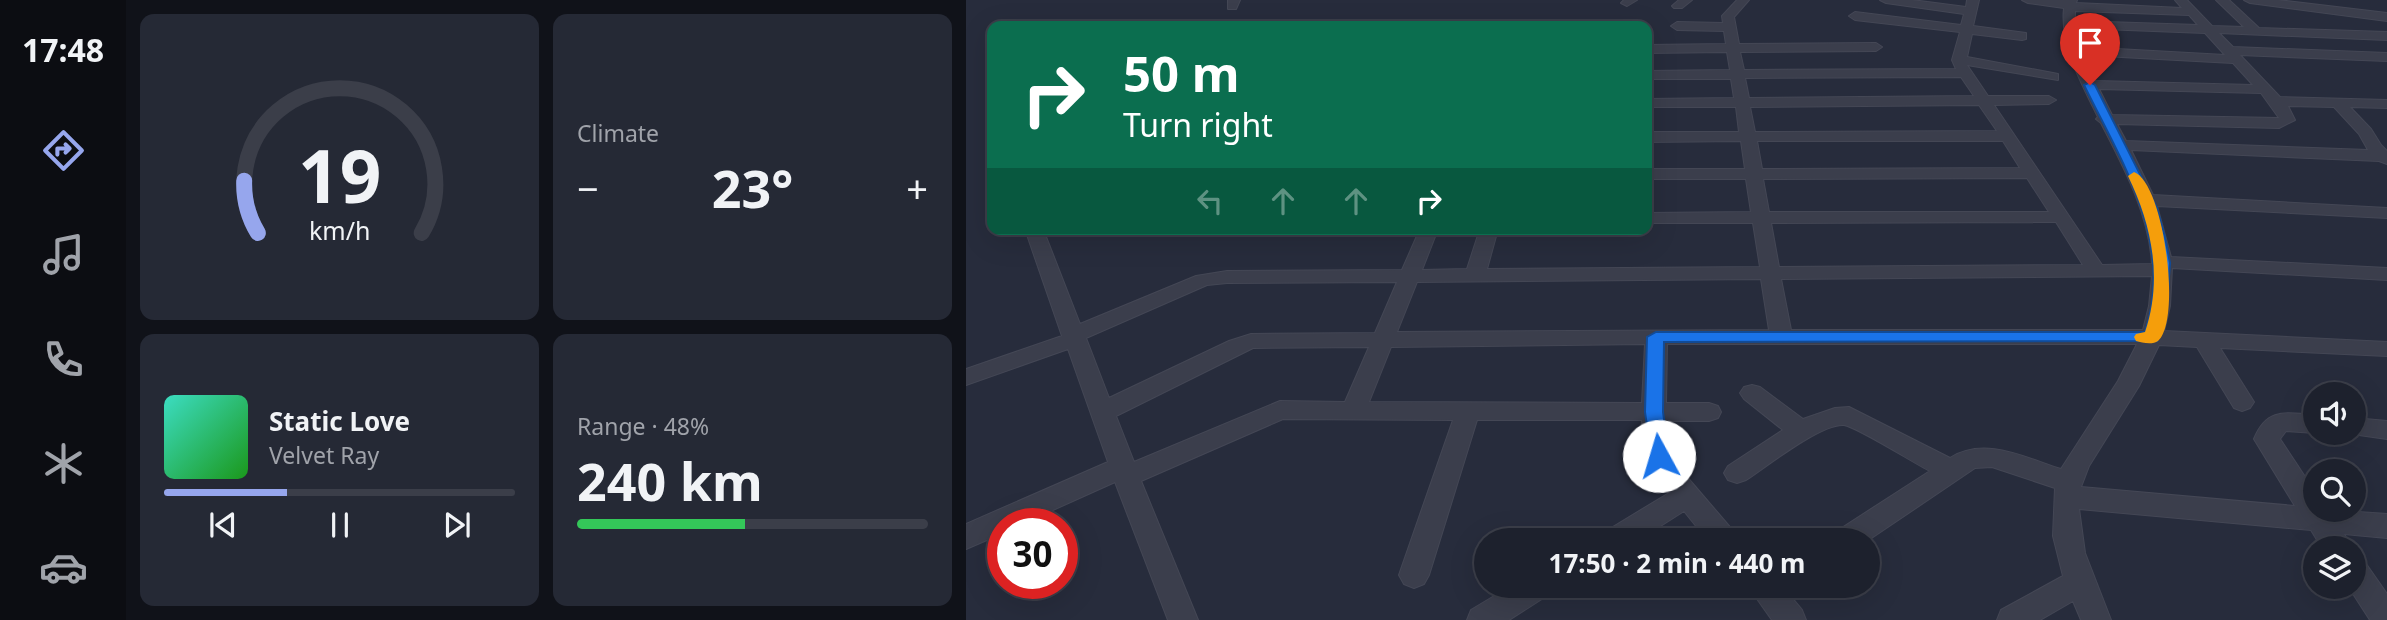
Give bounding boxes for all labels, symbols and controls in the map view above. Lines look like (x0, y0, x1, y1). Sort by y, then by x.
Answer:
pin (2060, 13, 2120, 85)
icon: arrive (2071, 24, 2109, 62)
text: 17:48 (22, 28, 104, 71)
text: 50 m (1123, 40, 1240, 106)
icon: right (1008, 49, 1099, 140)
text: Turn right (1123, 103, 1273, 146)
text: Climate (577, 117, 659, 149)
text: 19 (298, 125, 381, 224)
icon: directions (39, 126, 88, 175)
text: 23° (712, 152, 793, 223)
text: − (577, 162, 599, 214)
text: + (906, 162, 928, 214)
icon: left (1191, 182, 1229, 220)
icon: ahead (1264, 182, 1302, 220)
icon: ahead (1337, 182, 1375, 220)
icon: right (1410, 182, 1448, 220)
text: km/h (309, 213, 370, 247)
icon: music (39, 230, 88, 279)
icon: phone (39, 335, 88, 384)
map controls (2303, 382, 2366, 599)
button: sound (2303, 382, 2366, 445)
text: Static Love (269, 403, 410, 439)
text: Range · 48% (577, 410, 709, 442)
position arrow (1622, 419, 1696, 493)
icon: climate (39, 439, 88, 488)
text: Velvet Ray (269, 439, 379, 471)
text: 240 km (577, 445, 763, 516)
button: search (2303, 459, 2366, 522)
icon: previous (204, 506, 242, 544)
icon: pause (321, 506, 359, 544)
icon: next (438, 506, 476, 544)
speed limit sign: 30 (987, 508, 1078, 599)
button: layers (2303, 536, 2366, 599)
icon: car (39, 543, 88, 592)
text: 17:50 · 2 min · 440 m (1549, 545, 1805, 581)

